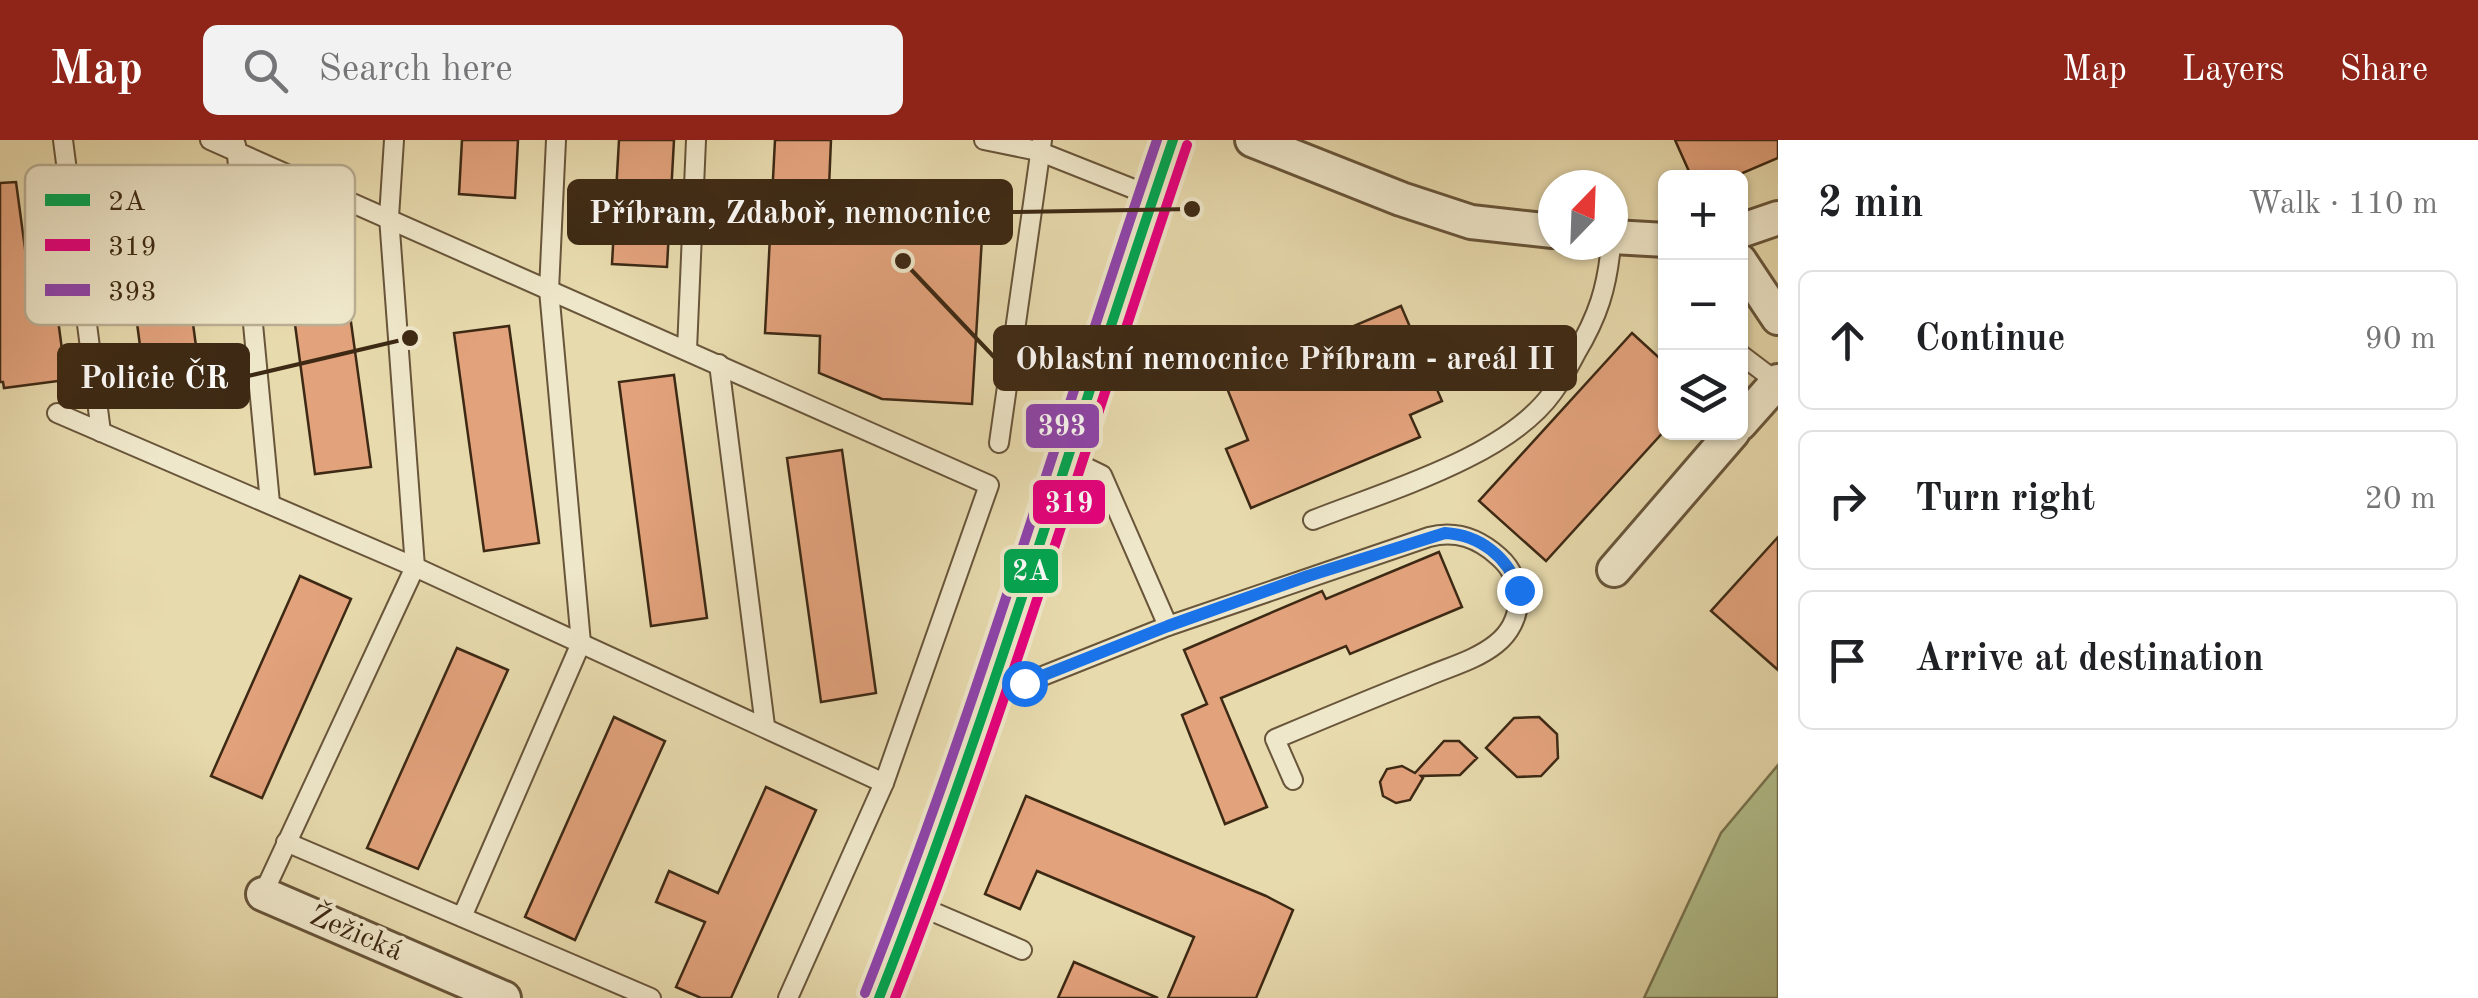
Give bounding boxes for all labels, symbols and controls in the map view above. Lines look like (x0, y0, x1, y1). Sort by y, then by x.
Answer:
search box (203, 25, 903, 115)
icon: search (238, 43, 293, 98)
text: Map (50, 46, 143, 94)
text: Search here (318, 51, 513, 89)
text: Map (2062, 53, 2127, 88)
text: Layers (2182, 53, 2285, 88)
text: Share (2340, 53, 2428, 88)
legend (25, 165, 355, 325)
north arrow (1538, 170, 1628, 260)
map controls (1658, 170, 1748, 440)
button: + (1658, 170, 1748, 260)
callout: Příbram, Zdaboř, nemocnice (569, 181, 1011, 243)
text: 2 min (1818, 184, 1924, 226)
text: 2A (108, 189, 146, 217)
text: Walk · 110 m (2248, 189, 2438, 221)
text: Příbram, Zdaboř, nemocnice (589, 199, 991, 231)
text: 319 (108, 234, 157, 262)
button: − (1658, 260, 1748, 350)
text: 393 (108, 279, 157, 307)
icon: ahead (1820, 313, 1875, 368)
text: Continue (1915, 321, 2065, 359)
text: 90 m (2365, 324, 2436, 356)
callout: Oblastní nemocnice Příbram - areál II (995, 327, 1575, 389)
callout: Policie ČR (59, 345, 248, 407)
text: Oblastní nemocnice Příbram - areál II (1015, 345, 1555, 377)
button: layers (1658, 350, 1748, 440)
text: Policie ČR (79, 357, 229, 396)
line badge: 393 (1024, 402, 1101, 450)
text: 393 (1038, 414, 1086, 442)
icon: right (1820, 473, 1875, 528)
line badge: 319 (1031, 478, 1107, 526)
text: Turn right (1915, 481, 2095, 519)
text: 20 m (2365, 484, 2436, 516)
text: 319 (1045, 491, 1093, 519)
line badge: 2A (1002, 547, 1060, 595)
text: 2A (1012, 559, 1050, 587)
route end (1497, 568, 1543, 614)
icon: arrive (1820, 633, 1875, 688)
text: Arrive at destination (1915, 641, 2264, 679)
route start (1002, 661, 1048, 707)
street label: Žežická (305, 896, 409, 967)

